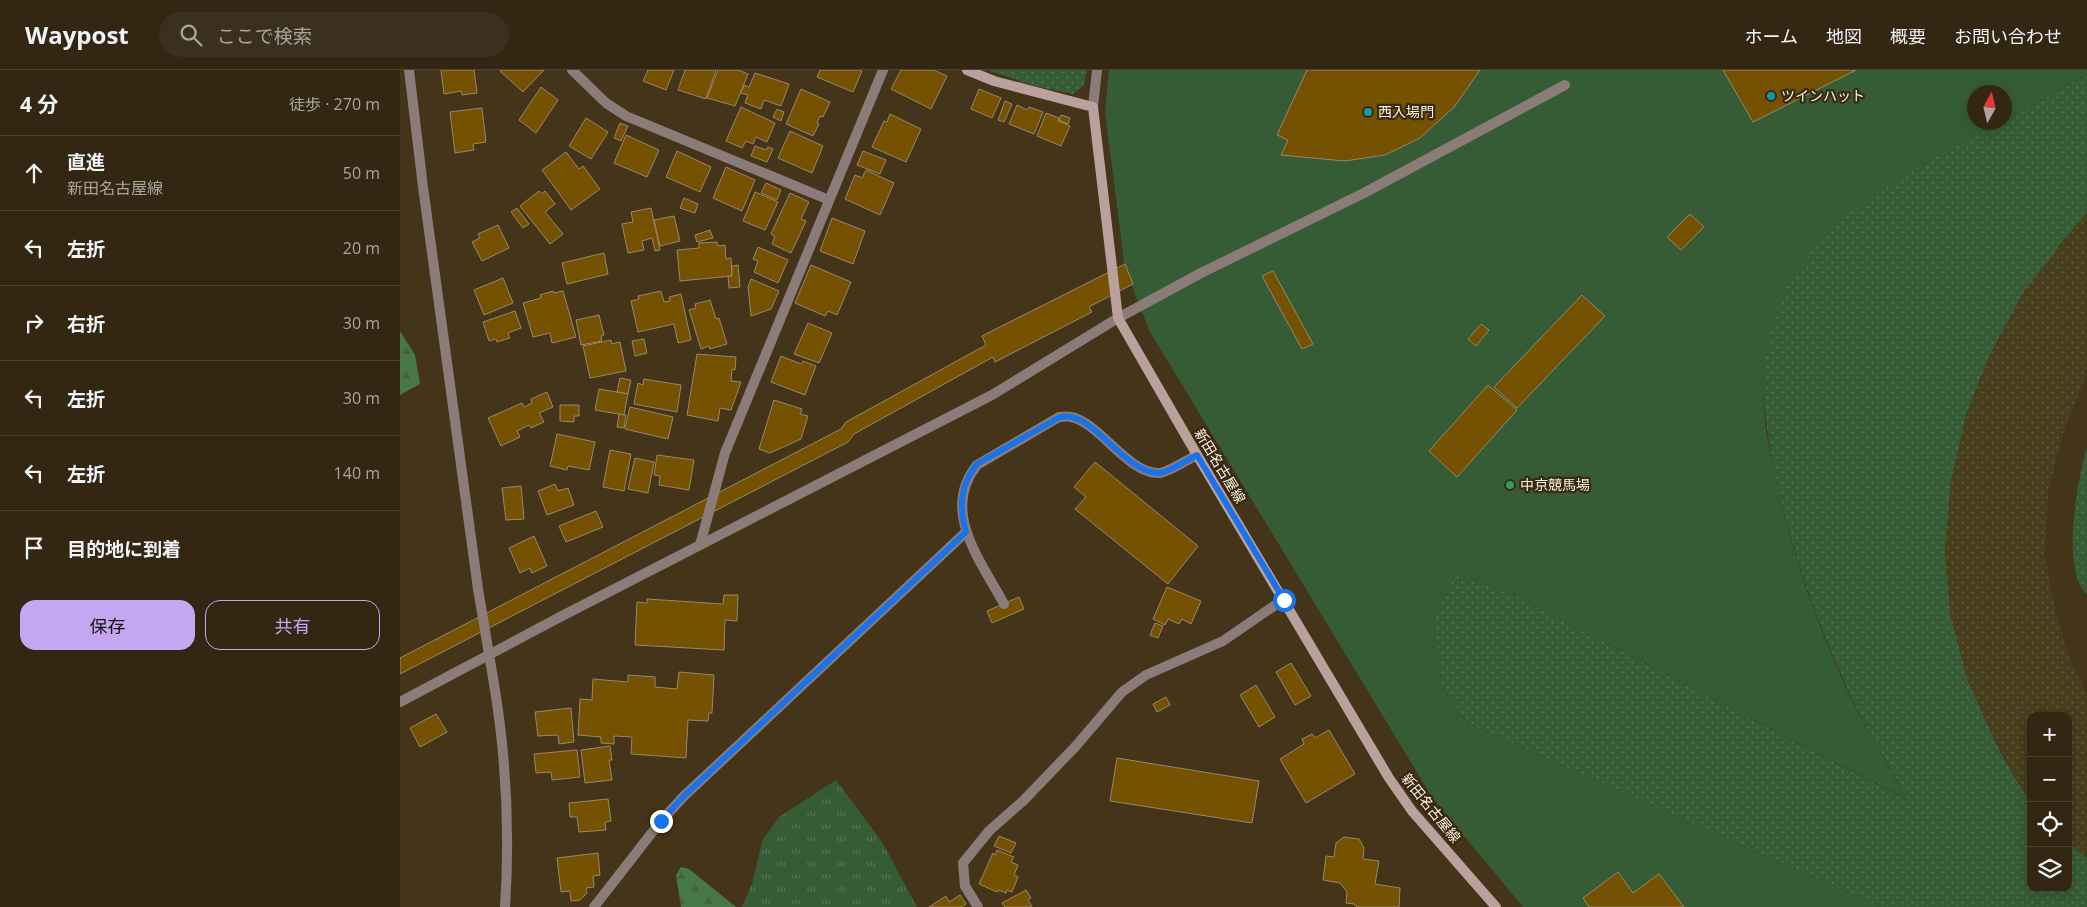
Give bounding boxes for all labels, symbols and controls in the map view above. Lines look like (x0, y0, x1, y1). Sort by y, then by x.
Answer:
search box (159, 12, 509, 57)
text: Waypost (25, 18, 129, 51)
icon: search (177, 21, 205, 49)
text: ここで検索 (217, 23, 312, 49)
text: ホーム (1745, 24, 1798, 48)
text: 地図 (1826, 24, 1862, 48)
text: 概要 (1890, 24, 1926, 48)
text: お問い合わせ (1954, 24, 2062, 48)
north arrow (1967, 85, 2012, 130)
place label: ツインハット (1781, 86, 1865, 105)
text: 4 分 (20, 90, 58, 118)
marker: ツインハット (1765, 90, 1777, 102)
text: 徒歩 · 270 m (289, 93, 380, 115)
place label: 西入場門 (1378, 102, 1434, 121)
marker: 西入場門 (1362, 106, 1374, 118)
text: 直進 (67, 149, 105, 175)
icon: ahead (20, 159, 48, 187)
text: 50 m (343, 162, 380, 184)
text: 新田名古屋線 (67, 177, 163, 199)
icon: left (20, 234, 48, 262)
text: 左折 (67, 236, 105, 262)
text: 20 m (343, 237, 380, 259)
icon: right (20, 309, 48, 337)
text: 右折 (67, 311, 105, 337)
text: 30 m (343, 312, 380, 334)
icon: left (20, 384, 48, 412)
text: 左折 (67, 386, 105, 412)
text: 30 m (343, 387, 380, 409)
street label: 新田名古屋線 (1191, 425, 1250, 507)
icon: left (20, 459, 48, 487)
text: 左折 (67, 461, 105, 487)
text: 140 m (334, 462, 380, 484)
place label: 中京競馬場 (1520, 475, 1590, 494)
marker: 中京競馬場 (1504, 479, 1516, 491)
icon: arrive (20, 534, 48, 562)
text: 目的地に到着 (67, 536, 181, 562)
route start (1273, 589, 1296, 612)
button: 保存 (20, 600, 195, 650)
button: 共有 (205, 600, 380, 650)
map controls (2027, 712, 2072, 892)
button: + (2027, 712, 2072, 757)
button: − (2027, 757, 2072, 802)
street label: 新田名古屋線 (1398, 769, 1465, 846)
button: locate (2027, 802, 2072, 847)
route end (650, 810, 673, 833)
button: layers (2027, 847, 2072, 892)

